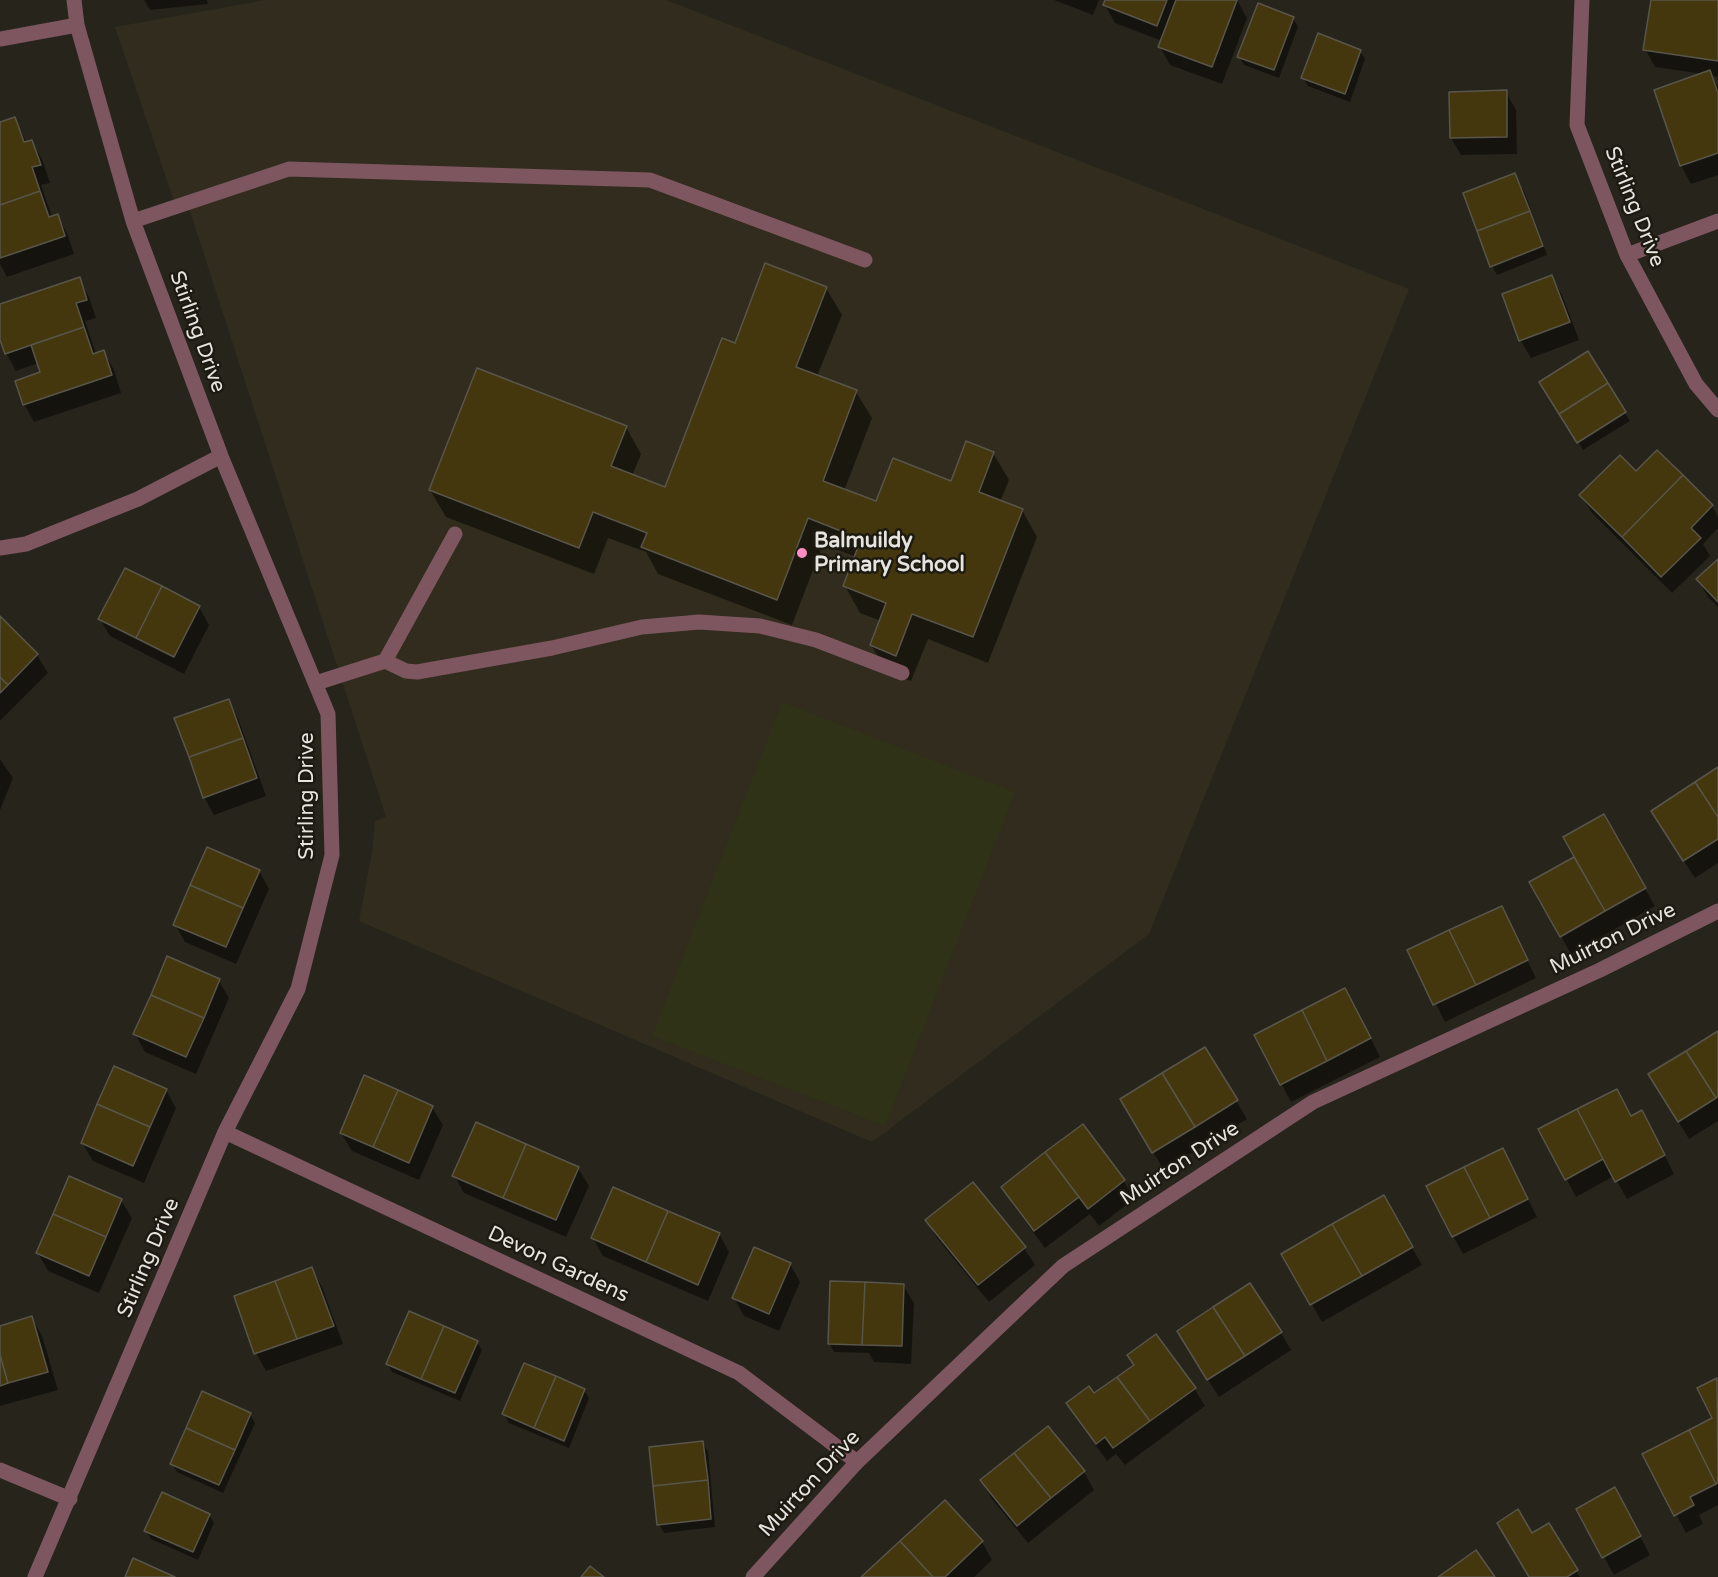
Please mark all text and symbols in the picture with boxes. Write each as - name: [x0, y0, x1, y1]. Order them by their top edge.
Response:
- street label: Stirling Drive: [1598, 143, 1670, 271]
- street label: Stirling Drive: [163, 268, 231, 396]
- place label: Balmuildy Primary School: [814, 528, 965, 578]
- marker: Balmuildy Primary School: [795, 546, 809, 560]
- street label: Stirling Drive: [294, 732, 320, 860]
- street label: Muirton Drive: [1546, 898, 1680, 980]
- street label: Muirton Drive: [1116, 1116, 1244, 1212]
- street label: Stirling Drive: [113, 1194, 185, 1322]
- street label: Devon Gardens: [484, 1221, 632, 1309]
- street label: Muirton Drive: [754, 1425, 866, 1543]

